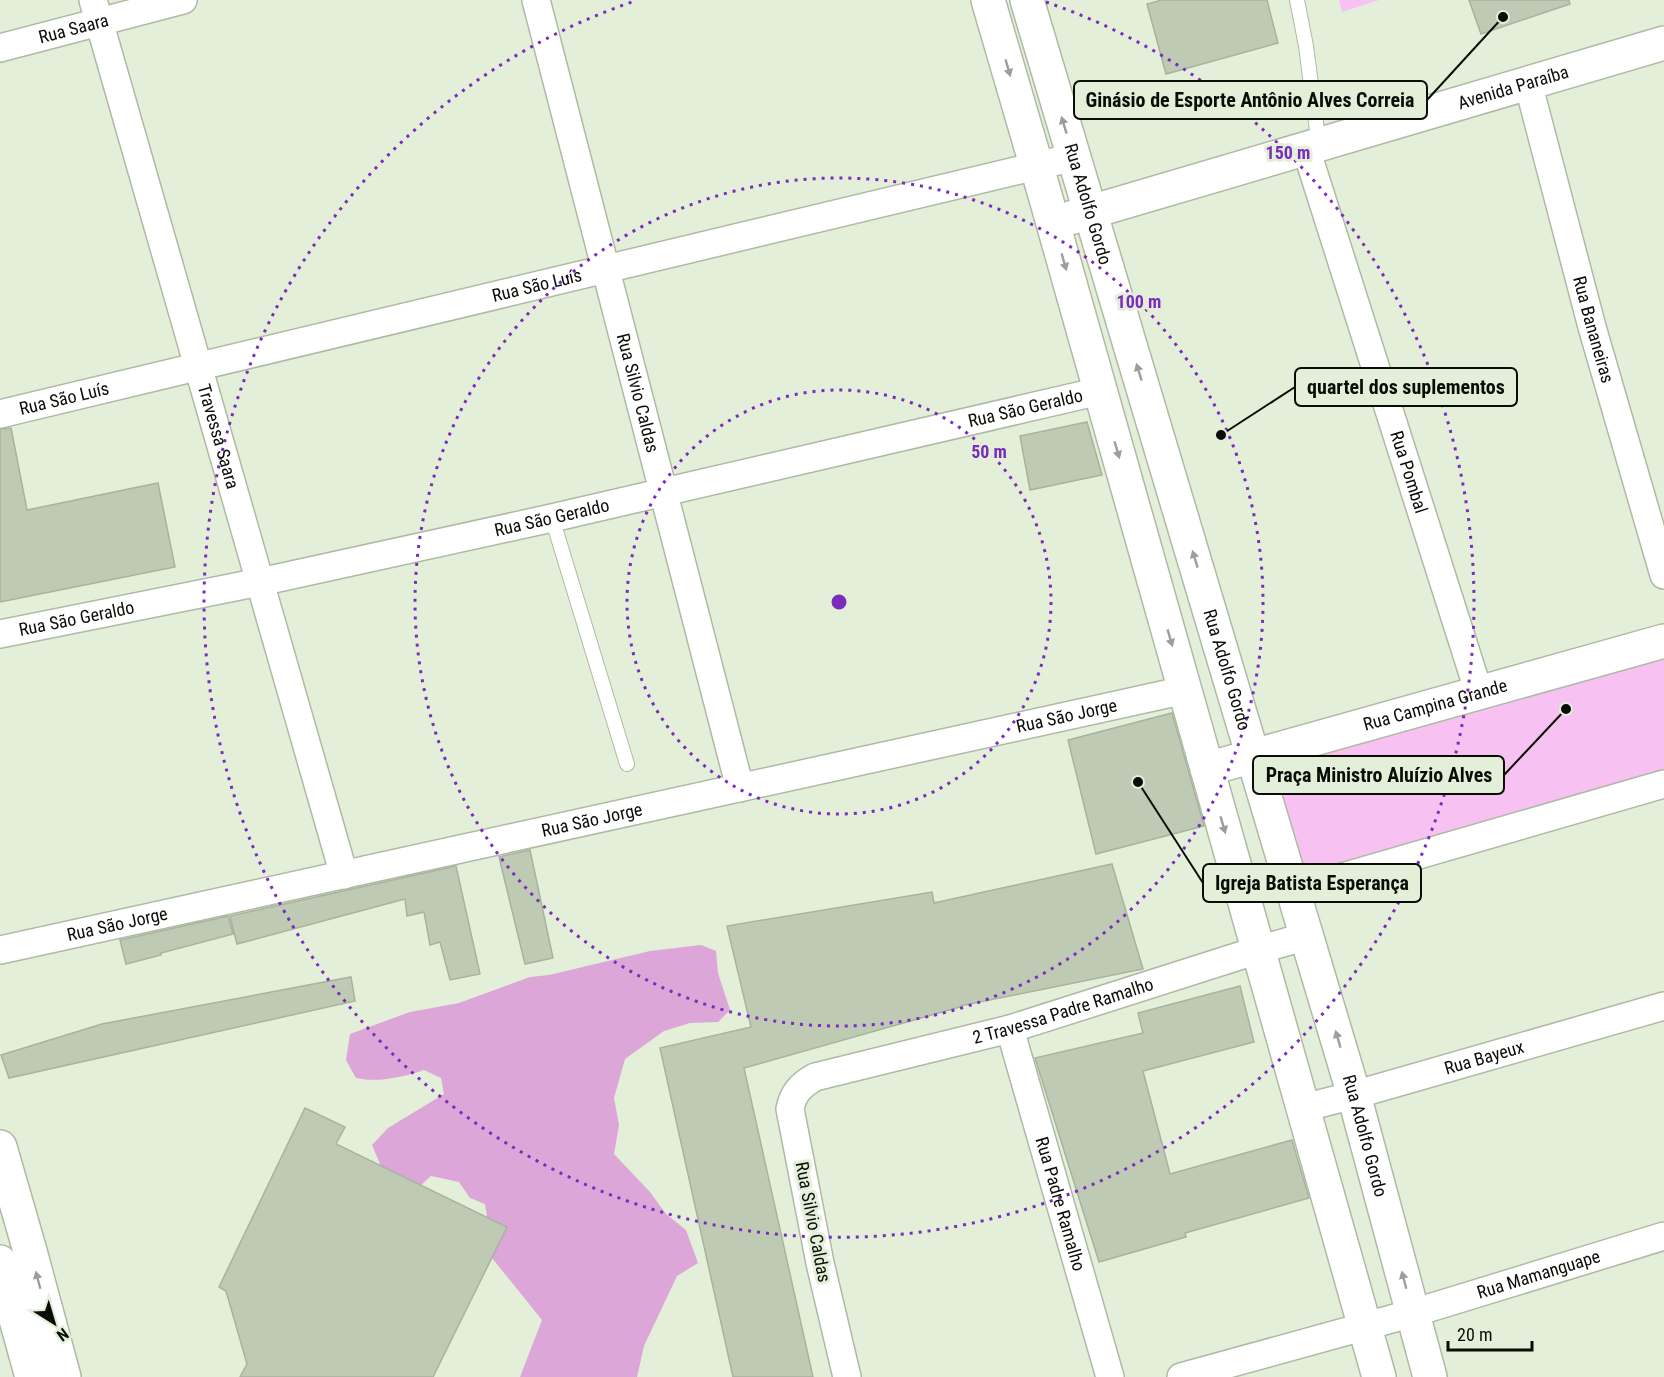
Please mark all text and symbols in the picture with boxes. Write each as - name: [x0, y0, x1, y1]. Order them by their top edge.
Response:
- street label: Rua Saara: [36, 9, 111, 47]
- one-way arrow: [1004, 59, 1013, 77]
- street label: Avenida Paraíba: [1455, 61, 1571, 113]
- callout: Ginásio de Esporte Antônio Alves Correia: [1074, 81, 1427, 119]
- text: Ginásio de Esporte Antônio Alves Correia: [1085, 88, 1415, 112]
- one-way arrow: [1059, 116, 1068, 134]
- street label: Rua Adolfo Gordo: [1060, 141, 1116, 267]
- text: 150 m: [1266, 142, 1310, 163]
- one-way arrow: [1060, 254, 1069, 272]
- street label: Rua São Luís: [490, 264, 584, 306]
- street label: Rua Bananeiras: [1569, 274, 1619, 385]
- text: 100 m: [1117, 291, 1161, 312]
- street label: Rua Silvio Caldas: [613, 331, 664, 455]
- one-way arrow: [1134, 363, 1143, 381]
- callout: quartel dos suplementos: [1295, 368, 1517, 406]
- text: quartel dos suplementos: [1307, 375, 1505, 399]
- street label: Rua São Luís: [17, 377, 111, 419]
- street label: Travessa Saara: [194, 381, 244, 491]
- street label: Rua São Geraldo: [966, 384, 1085, 431]
- street label: Rua Pombal: [1386, 428, 1432, 516]
- text: 50 m: [971, 441, 1007, 462]
- one-way arrow: [1113, 441, 1122, 459]
- street label: Rua São Geraldo: [492, 494, 611, 540]
- one-way arrow: [1190, 550, 1199, 568]
- centre of rings: [829, 592, 849, 612]
- street label: Rua São Geraldo: [17, 596, 136, 640]
- street label: Rua Adolfo Gordo: [1199, 607, 1256, 733]
- one-way arrow: [1166, 629, 1175, 647]
- street label: Rua Campina Grande: [1361, 674, 1509, 735]
- street label: Rua São Jorge: [1014, 694, 1119, 737]
- callout: Praça Ministro Aluízio Alves: [1253, 756, 1504, 794]
- text: Praça Ministro Aluízio Alves: [1266, 763, 1492, 787]
- street label: Rua São Jorge: [539, 798, 644, 841]
- one-way arrow: [1219, 817, 1228, 835]
- callout: Igreja Batista Esperança: [1203, 864, 1421, 902]
- text: Igreja Batista Esperança: [1215, 871, 1409, 895]
- street label: Rua São Jorge: [65, 903, 169, 945]
- street label: 2 Travessa Padre Ramalho: [971, 973, 1156, 1048]
- one-way arrow: [1332, 1030, 1342, 1048]
- street label: Rua Bayeux: [1442, 1036, 1526, 1079]
- street label: Rua Adolfo Gordo: [1339, 1072, 1392, 1199]
- street label: Rua Padre Ramalho: [1032, 1134, 1090, 1273]
- street label: Rua Silvio Caldas: [792, 1160, 835, 1284]
- street label: Rua Mamanguape: [1474, 1245, 1603, 1303]
- one-way arrow: [33, 1271, 42, 1289]
- one-way arrow: [1399, 1271, 1408, 1289]
- north arrow: [24, 1293, 84, 1353]
- scale bar: [1448, 1314, 1532, 1352]
- text: N: [53, 1324, 72, 1345]
- text: 20 m: [1457, 1324, 1492, 1345]

